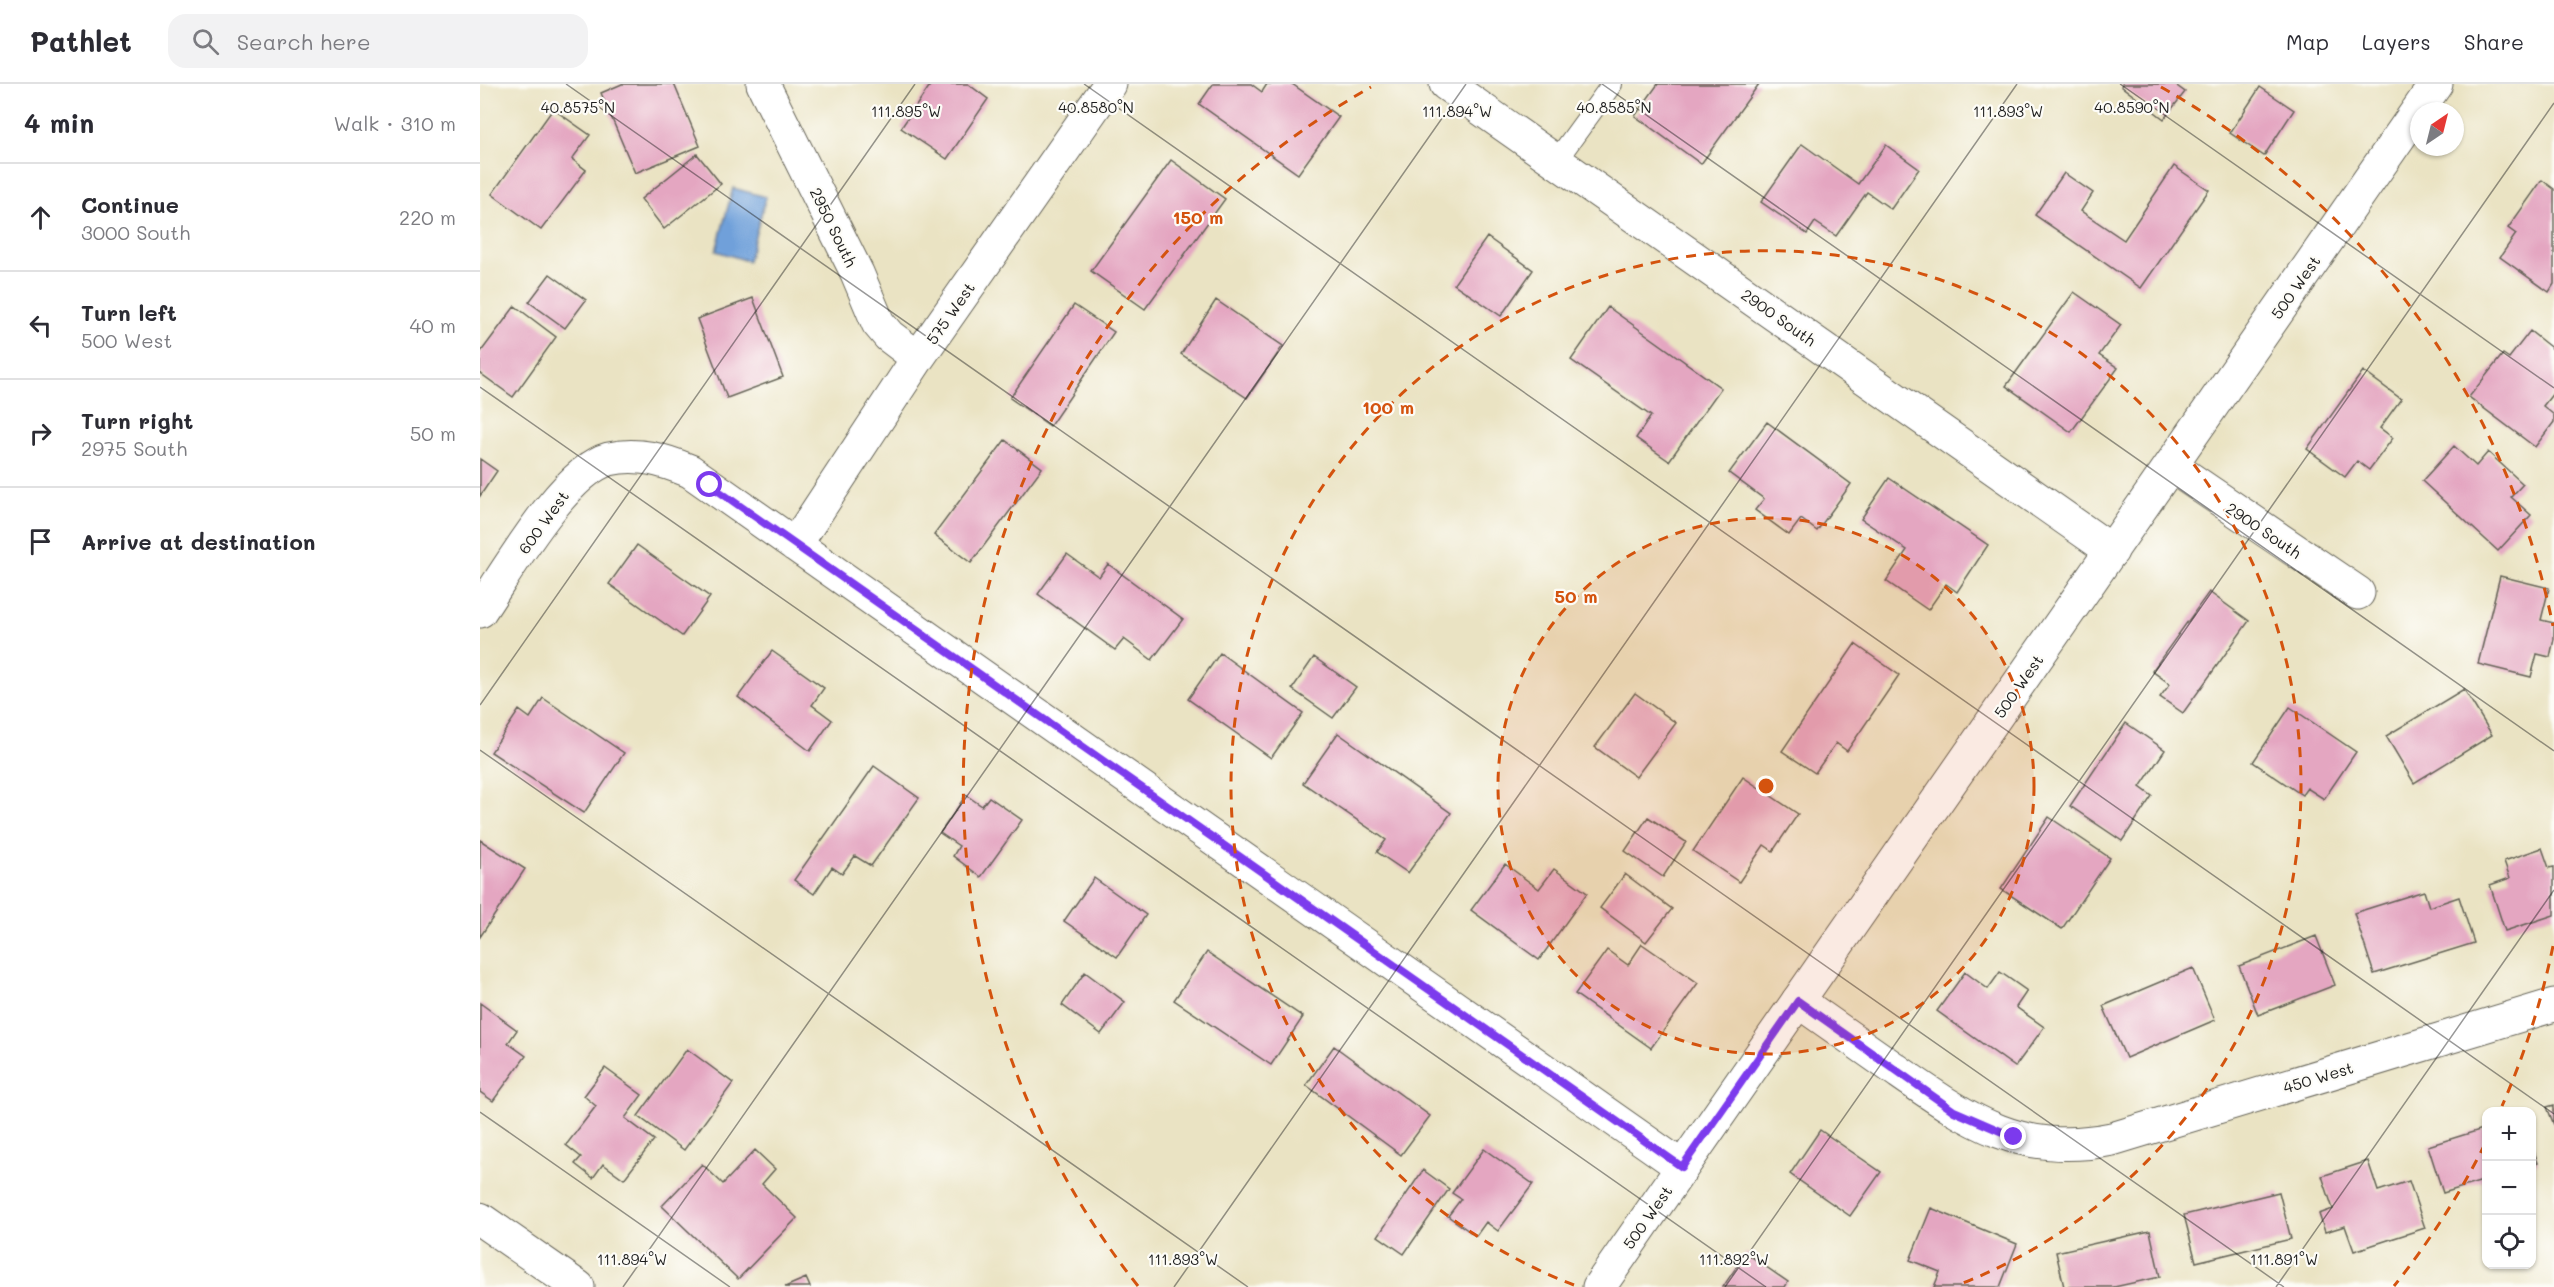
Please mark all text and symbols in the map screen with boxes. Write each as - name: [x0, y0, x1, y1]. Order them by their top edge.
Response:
- search box: [168, 14, 588, 68]
- text: Pathlet: [30, 23, 132, 59]
- icon: search: [189, 25, 222, 58]
- text: Search here: [237, 27, 371, 56]
- text: Map: [2286, 28, 2329, 55]
- text: Layers: [2362, 28, 2431, 55]
- text: Share: [2464, 28, 2524, 55]
- text: 40.8575°N: [541, 97, 615, 117]
- text: 40.8580°N: [1058, 97, 1134, 117]
- text: 40.8585°N: [1577, 97, 1652, 117]
- text: 40.8590°N: [2094, 97, 2170, 117]
- text: 111.895°W: [871, 101, 941, 121]
- text: 111.894°W: [1422, 101, 1492, 121]
- text: 111.893°W: [1973, 101, 2043, 121]
- north arrow: [2410, 102, 2464, 156]
- text: 4 min: [24, 106, 94, 140]
- text: Walk · 310 m: [333, 110, 456, 136]
- street label: 2950 South: [806, 184, 862, 270]
- text: Continue: [81, 190, 179, 219]
- icon: ahead: [24, 201, 57, 234]
- text: 220 m: [399, 204, 456, 230]
- text: 150 m: [1173, 205, 1223, 229]
- text: 3000 South: [81, 219, 190, 245]
- street label: 500 West: [2265, 251, 2325, 323]
- street label: 575 West: [921, 278, 979, 348]
- street label: 2900 South: [1738, 284, 1820, 350]
- text: Turn left: [81, 298, 177, 327]
- icon: left: [24, 309, 57, 342]
- text: 40 m: [410, 312, 456, 338]
- text: 500 West: [81, 327, 172, 353]
- text: 100 m: [1362, 395, 1414, 419]
- text: Turn right: [81, 406, 193, 435]
- icon: right: [24, 417, 57, 450]
- text: 50 m: [410, 420, 456, 446]
- text: 2975 South: [81, 435, 187, 461]
- route start: [696, 471, 722, 497]
- street label: 600 West: [513, 486, 573, 558]
- street label: 2900 South: [2222, 497, 2306, 563]
- icon: arrive: [24, 525, 57, 558]
- text: Arrive at destination: [81, 527, 316, 556]
- text: 50 m: [1555, 584, 1597, 608]
- street label: 500 West: [1988, 650, 2048, 722]
- centre of rings: [1756, 776, 1776, 796]
- street label: 450 West: [2280, 1056, 2356, 1098]
- map controls: [2482, 1107, 2536, 1269]
- button: +: [2482, 1107, 2536, 1161]
- route end: [2000, 1123, 2026, 1149]
- button: −: [2482, 1161, 2536, 1215]
- street label: 500 West: [1617, 1181, 1677, 1253]
- button: locate: [2482, 1215, 2536, 1269]
- text: 111.894°W: [597, 1249, 667, 1269]
- text: 111.893°W: [1148, 1249, 1218, 1269]
- text: 111.892°W: [1699, 1249, 1769, 1269]
- text: 111.891°W: [2250, 1249, 2318, 1269]

